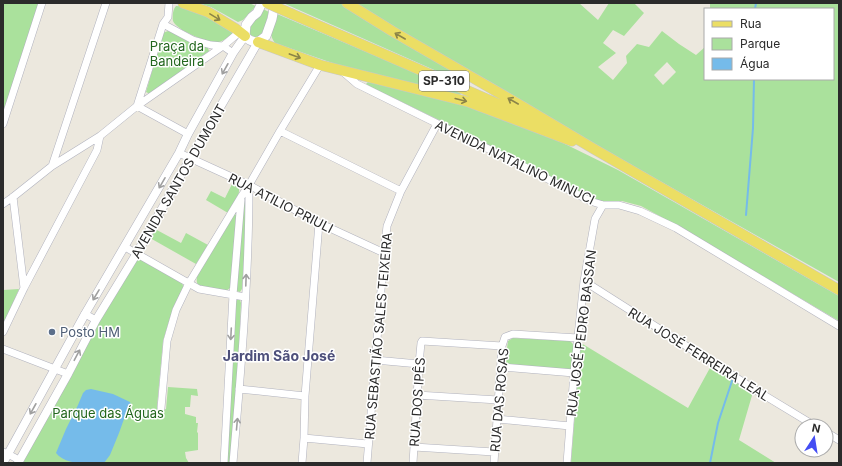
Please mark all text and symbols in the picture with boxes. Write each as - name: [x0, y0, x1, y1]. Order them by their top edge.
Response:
- legend: [704, 8, 834, 80]
- one-way arrow: [209, 13, 221, 21]
- text: Rua: [740, 16, 762, 31]
- one-way arrow: [394, 32, 406, 40]
- text: Parque: [740, 36, 780, 51]
- park label: Praça da Bandeira: [150, 38, 204, 69]
- one-way arrow: [288, 52, 300, 60]
- text: Água: [740, 56, 769, 71]
- one-way arrow: [220, 63, 228, 75]
- road number: SP-310: [419, 71, 469, 91]
- one-way arrow: [507, 96, 519, 104]
- one-way arrow: [454, 97, 467, 104]
- street label: AVENIDA SANTOS DUMONT: [127, 101, 229, 261]
- street label: AVENIDA NATALINO MINUCI: [433, 116, 597, 208]
- street label: RUA ATILIO PRIULI: [226, 170, 336, 236]
- one-way arrow: [158, 177, 165, 189]
- street label: RUA SEBASTIÃO SALES TEIXEIRA: [361, 232, 395, 440]
- street label: RUA JOSÉ PEDRO BASSAN: [563, 249, 599, 417]
- one-way arrow: [242, 274, 250, 287]
- one-way arrow: [92, 289, 100, 301]
- street label: RUA JOSÉ FERREIRA LEAL: [625, 304, 773, 404]
- place label: Posto HM: [60, 324, 120, 340]
- marker: Posto HM: [47, 327, 57, 337]
- one-way arrow: [227, 327, 234, 340]
- district label: Jardim São José: [223, 347, 335, 364]
- street label: RUA DAS ROSAS: [486, 347, 512, 453]
- one-way arrow: [74, 350, 82, 362]
- street label: RUA DOS IPÊS: [406, 357, 428, 447]
- one-way arrow: [29, 403, 37, 415]
- park label: Parque das Águas: [52, 405, 164, 421]
- one-way arrow: [233, 418, 240, 431]
- north arrow: [794, 418, 834, 458]
- text: N: [811, 420, 822, 436]

